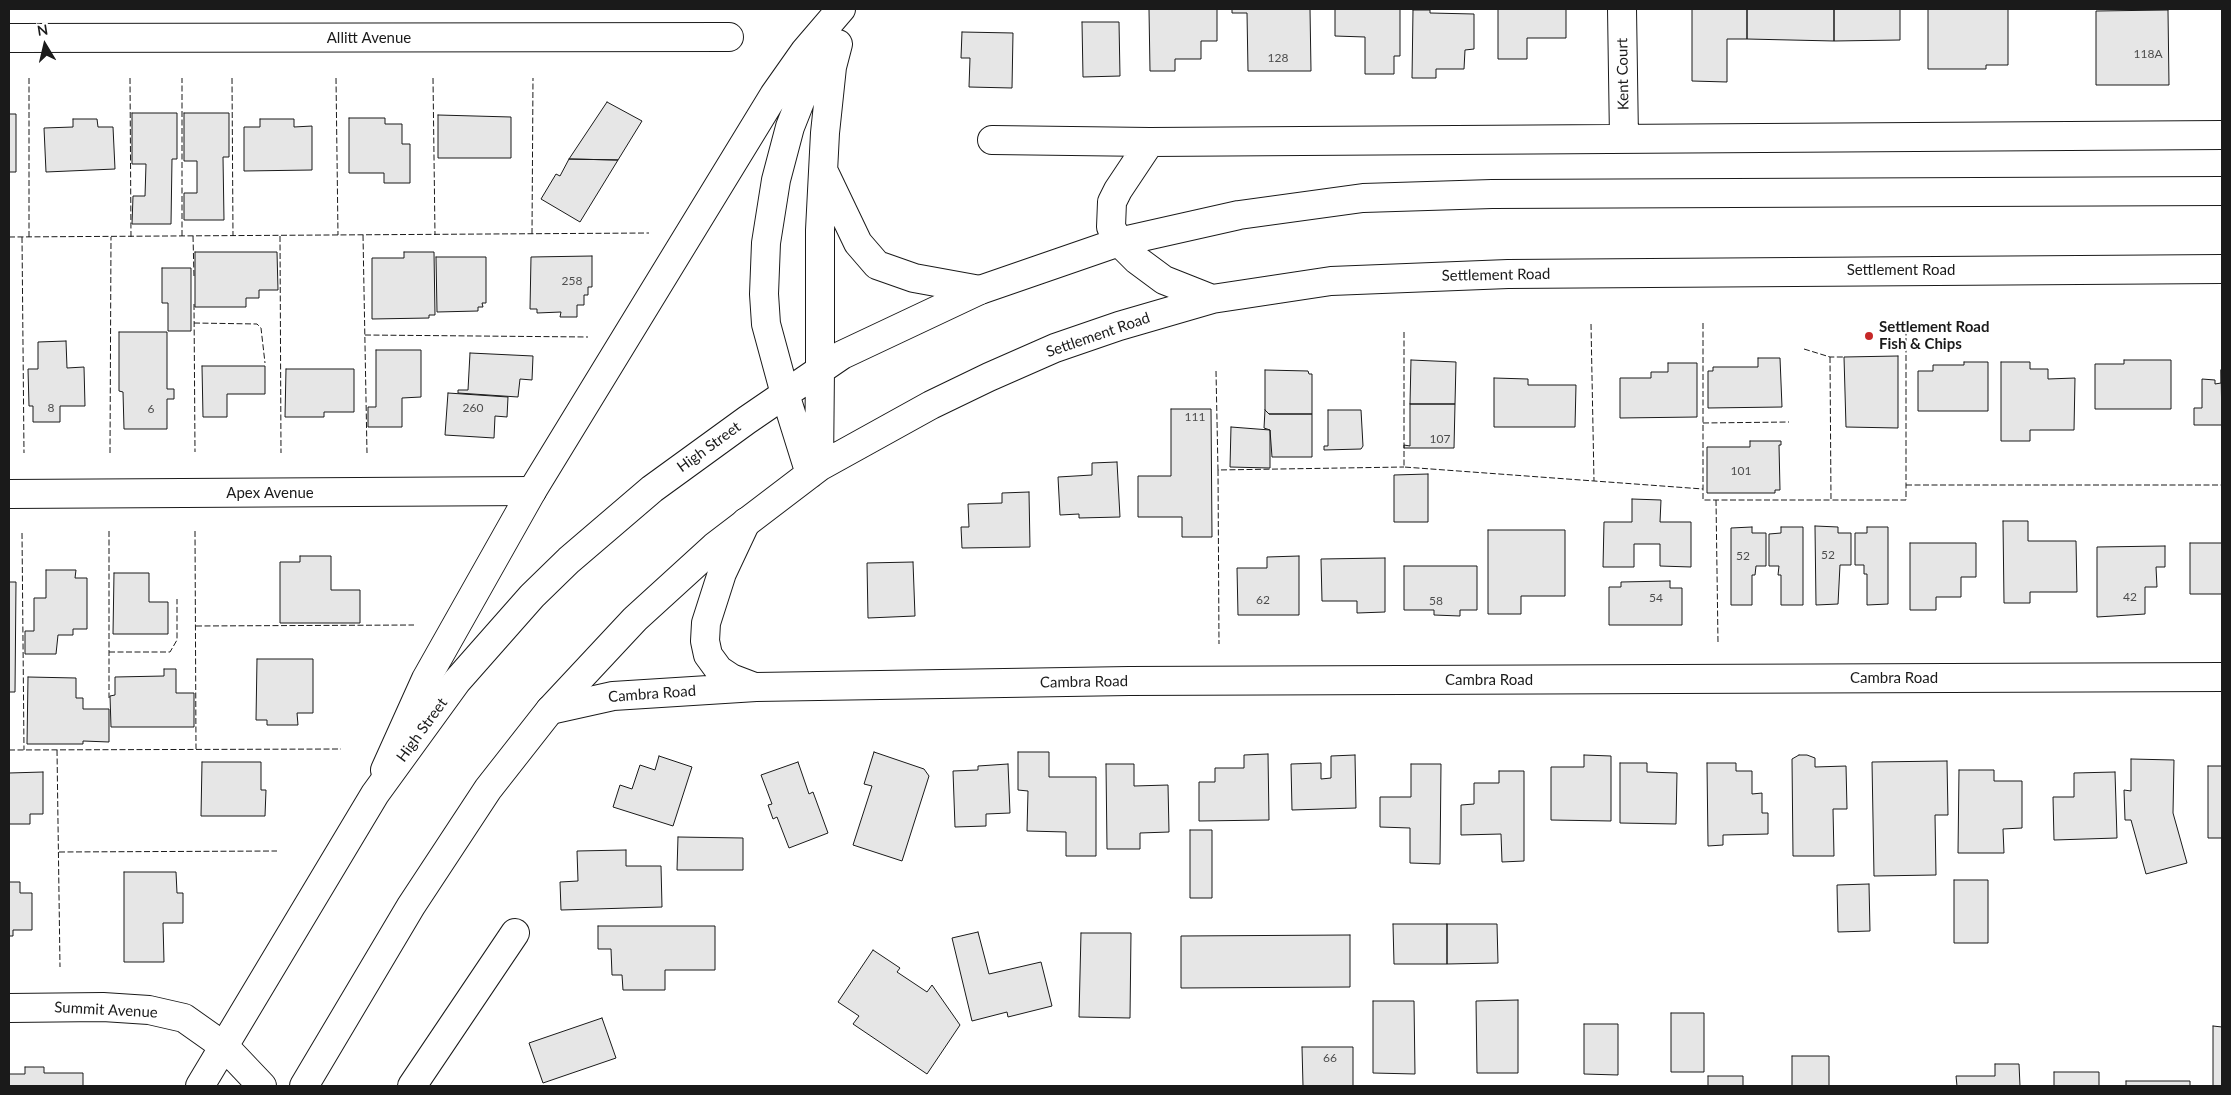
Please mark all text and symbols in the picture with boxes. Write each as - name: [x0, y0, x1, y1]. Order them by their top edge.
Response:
- north arrow: [20, 20, 70, 70]
- text: N: [36, 20, 49, 39]
- street label: Allitt Avenue: [327, 29, 411, 47]
- street label: Kent Court: [1613, 38, 1633, 110]
- house number: 118A: [2133, 47, 2163, 61]
- house number: 128: [1268, 51, 1288, 65]
- street label: Settlement Road: [1847, 261, 1955, 279]
- street label: Settlement Road: [1442, 265, 1550, 285]
- house number: 258: [562, 274, 582, 288]
- street label: Settlement Road: [1044, 309, 1152, 361]
- place label: Settlement Road Fish & Chips: [1879, 318, 1989, 353]
- marker: Settlement Road Fish & Chips: [1863, 330, 1875, 342]
- house number: 8: [48, 401, 54, 415]
- house number: 260: [463, 401, 483, 415]
- house number: 6: [148, 402, 154, 416]
- house number: 111: [1185, 410, 1205, 424]
- street label: High Street: [674, 418, 744, 476]
- house number: 107: [1430, 432, 1450, 446]
- house number: 101: [1731, 464, 1751, 478]
- street label: Apex Avenue: [226, 484, 314, 502]
- house number: 52: [1821, 548, 1835, 562]
- house number: 52: [1736, 549, 1750, 563]
- house number: 42: [2123, 590, 2137, 604]
- house number: 54: [1649, 591, 1663, 605]
- house number: 62: [1256, 593, 1270, 607]
- house number: 58: [1429, 594, 1443, 608]
- street label: Cambra Road: [1850, 669, 1938, 687]
- street label: Cambra Road: [1445, 671, 1533, 689]
- street label: Cambra Road: [1040, 672, 1128, 692]
- street label: Cambra Road: [607, 682, 697, 706]
- street label: High Street: [393, 695, 451, 765]
- street label: Summit Avenue: [54, 998, 158, 1022]
- house number: 66: [1323, 1051, 1337, 1065]

